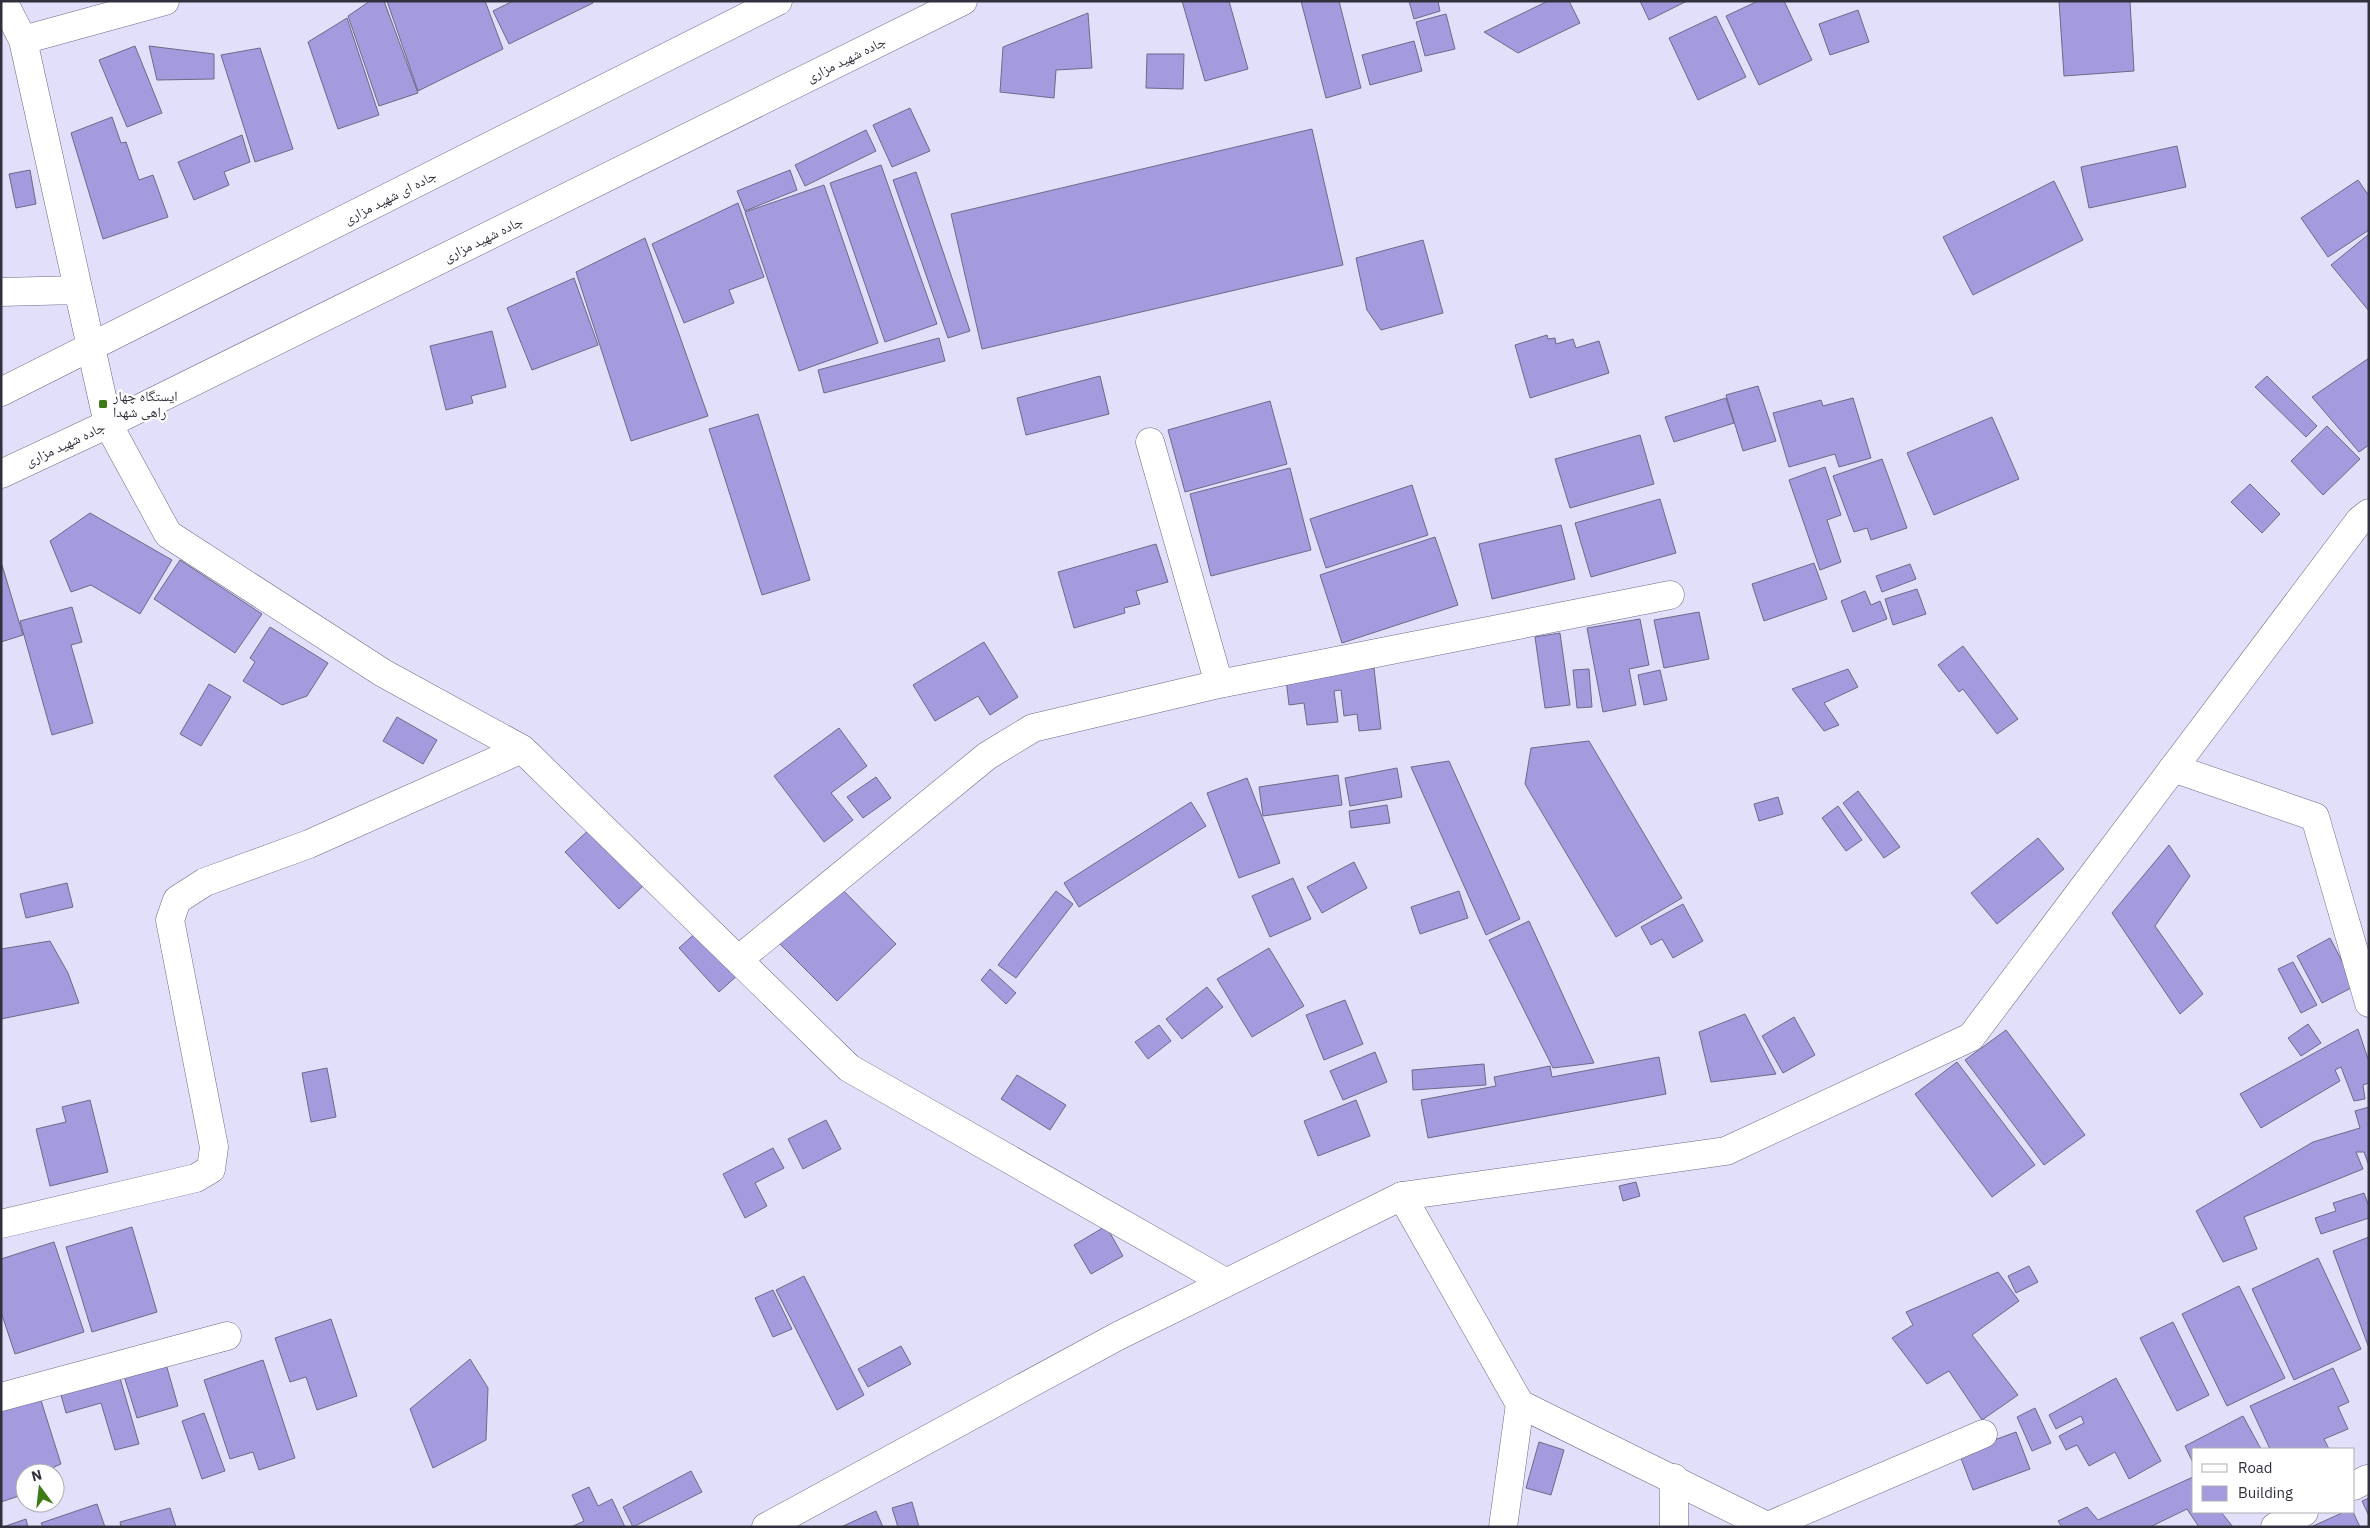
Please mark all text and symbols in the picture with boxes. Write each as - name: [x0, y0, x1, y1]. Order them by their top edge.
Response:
- street label: جاده شهید مزاری: [803, 32, 889, 86]
- street label: جاده ای شهید مزاری: [341, 166, 439, 228]
- street label: جاده شهید مزاری: [440, 212, 526, 266]
- place label: ایستگاه چهار راهی شهدا: [112, 387, 178, 421]
- marker: ایستگاه چهار راهی شهدا: [97, 398, 109, 410]
- street label: جاده شهید مزاری: [22, 418, 108, 470]
- legend: [2192, 1448, 2355, 1513]
- text: Road: [2238, 1458, 2273, 1477]
- north arrow: [15, 1463, 65, 1513]
- text: N: [29, 1465, 44, 1485]
- text: Building: [2238, 1483, 2293, 1502]

